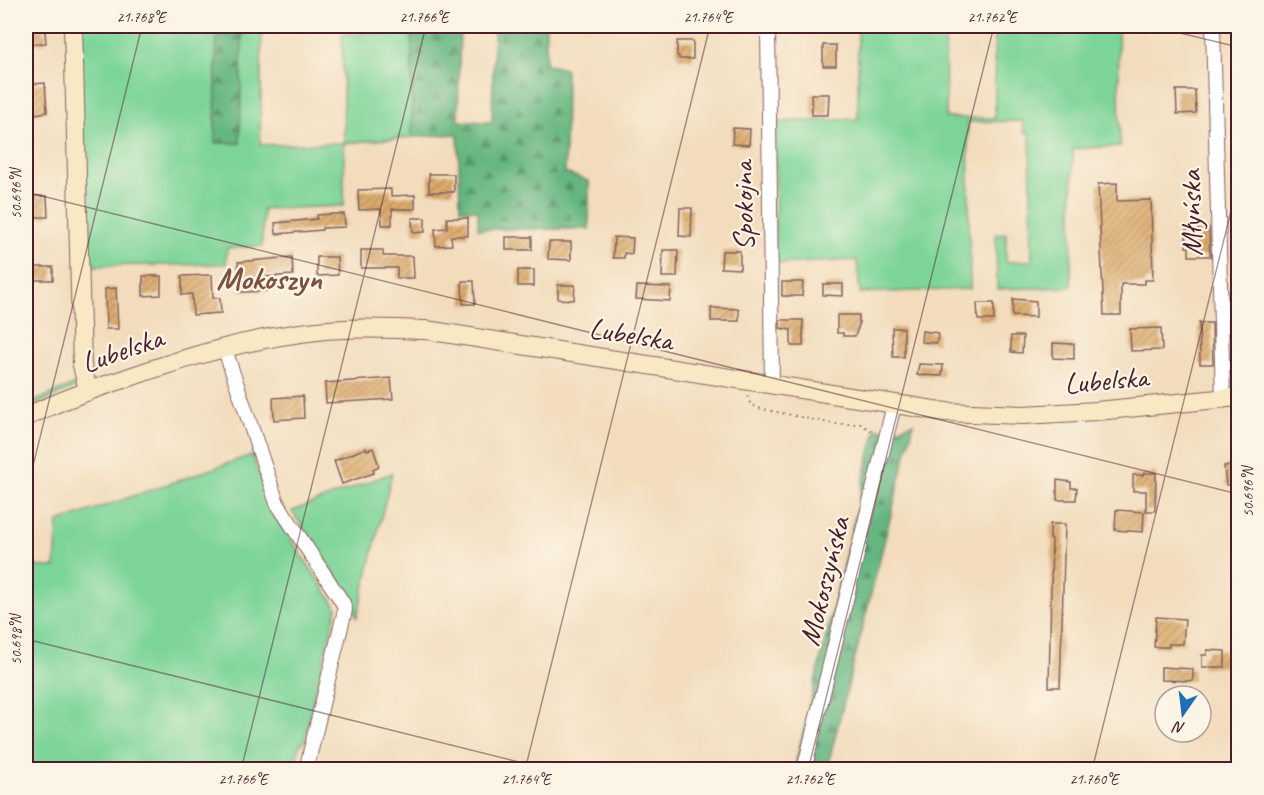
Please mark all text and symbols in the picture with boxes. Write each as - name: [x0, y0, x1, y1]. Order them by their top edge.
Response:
- text: 21.768°E: [117, 8, 168, 27]
- text: 21.766°E: [400, 8, 451, 27]
- text: 21.764°E: [684, 8, 735, 27]
- text: 21.762°E: [968, 8, 1019, 27]
- street label: Spokojna: [723, 158, 763, 251]
- text: 50.696°N: [7, 166, 26, 219]
- street label: Młyńska: [1171, 168, 1211, 257]
- district label: Mokoszyn: [216, 258, 323, 299]
- street label: Lubelska: [587, 309, 678, 360]
- street label: Lubelska: [76, 318, 170, 382]
- street label: Lubelska: [1063, 357, 1152, 403]
- text: 50.696°N: [1239, 464, 1258, 517]
- street label: Mokoszyńska: [790, 511, 859, 649]
- text: 50.698°N: [7, 612, 26, 665]
- north arrow: [1153, 684, 1213, 744]
- text: N: [1169, 716, 1187, 738]
- text: 21.766°E: [219, 770, 270, 789]
- text: 21.764°E: [502, 770, 553, 789]
- text: 21.762°E: [786, 770, 837, 789]
- text: 21.760°E: [1070, 770, 1121, 789]

